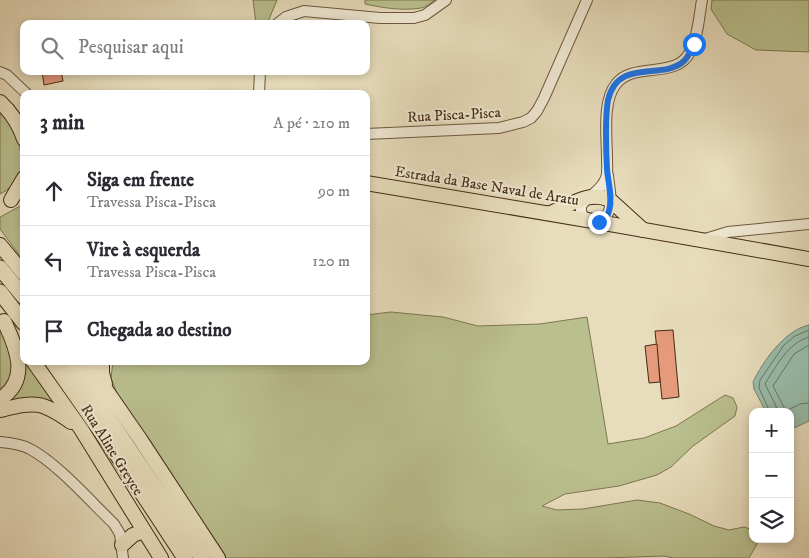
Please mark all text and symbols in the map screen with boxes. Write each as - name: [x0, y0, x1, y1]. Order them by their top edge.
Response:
- search box: [20, 20, 370, 75]
- route start: [683, 33, 706, 56]
- icon: search: [38, 34, 66, 62]
- text: Pesquisar aqui: [78, 36, 184, 59]
- street label: Rua Pisca-Pisca: [407, 103, 502, 127]
- text: 3 min: [40, 110, 85, 136]
- text: A pé · 210 m: [273, 113, 350, 133]
- street label: Estrada da Base Naval de Aratu: [394, 162, 580, 210]
- text: Siga em frente: [87, 169, 194, 192]
- icon: ahead: [40, 177, 68, 205]
- text: 90 m: [318, 181, 350, 201]
- text: Travessa Pisca-Pisca: [87, 192, 216, 212]
- route end: [588, 211, 611, 234]
- text: Vire à esquerda: [87, 239, 200, 262]
- icon: left: [40, 247, 68, 275]
- text: 120 m: [312, 251, 350, 271]
- text: Travessa Pisca-Pisca: [87, 262, 216, 282]
- icon: arrive: [40, 317, 68, 345]
- text: Chegada ao destino: [87, 319, 232, 342]
- street label: Rua Aline Greyce: [76, 401, 148, 499]
- map controls: [749, 408, 794, 543]
- button: +: [749, 408, 794, 453]
- button: −: [749, 453, 794, 498]
- button: layers: [749, 498, 794, 543]

